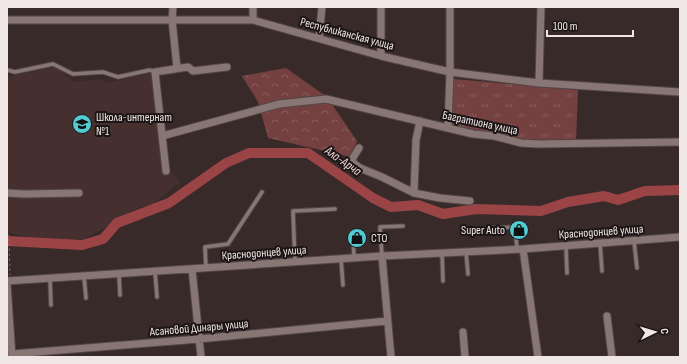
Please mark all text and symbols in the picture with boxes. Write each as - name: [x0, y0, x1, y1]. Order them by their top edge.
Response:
- scale bar: [547, 12, 633, 38]
- street label: Республиканская улица: [298, 14, 396, 54]
- text: 100 m: [553, 19, 578, 34]
- street label: Багратиона улица: [441, 108, 519, 138]
- place label: Школа-интернат №1: [96, 110, 172, 139]
- school or university icon: Школа-интернат №1: [71, 113, 93, 135]
- water label: Ала-Арча: [321, 142, 365, 180]
- shop icon: Super Auto: [508, 219, 530, 241]
- street label: Краснодонцев улица: [558, 222, 644, 242]
- place label: Super Auto: [461, 223, 505, 238]
- shop icon: СТО: [346, 227, 368, 249]
- place label: СТО: [371, 231, 387, 246]
- street label: Краснодонцев улица: [221, 243, 307, 263]
- north arrow: [635, 312, 675, 352]
- street label: Асановой Динары улица: [148, 316, 249, 340]
- text: С: [658, 328, 671, 335]

